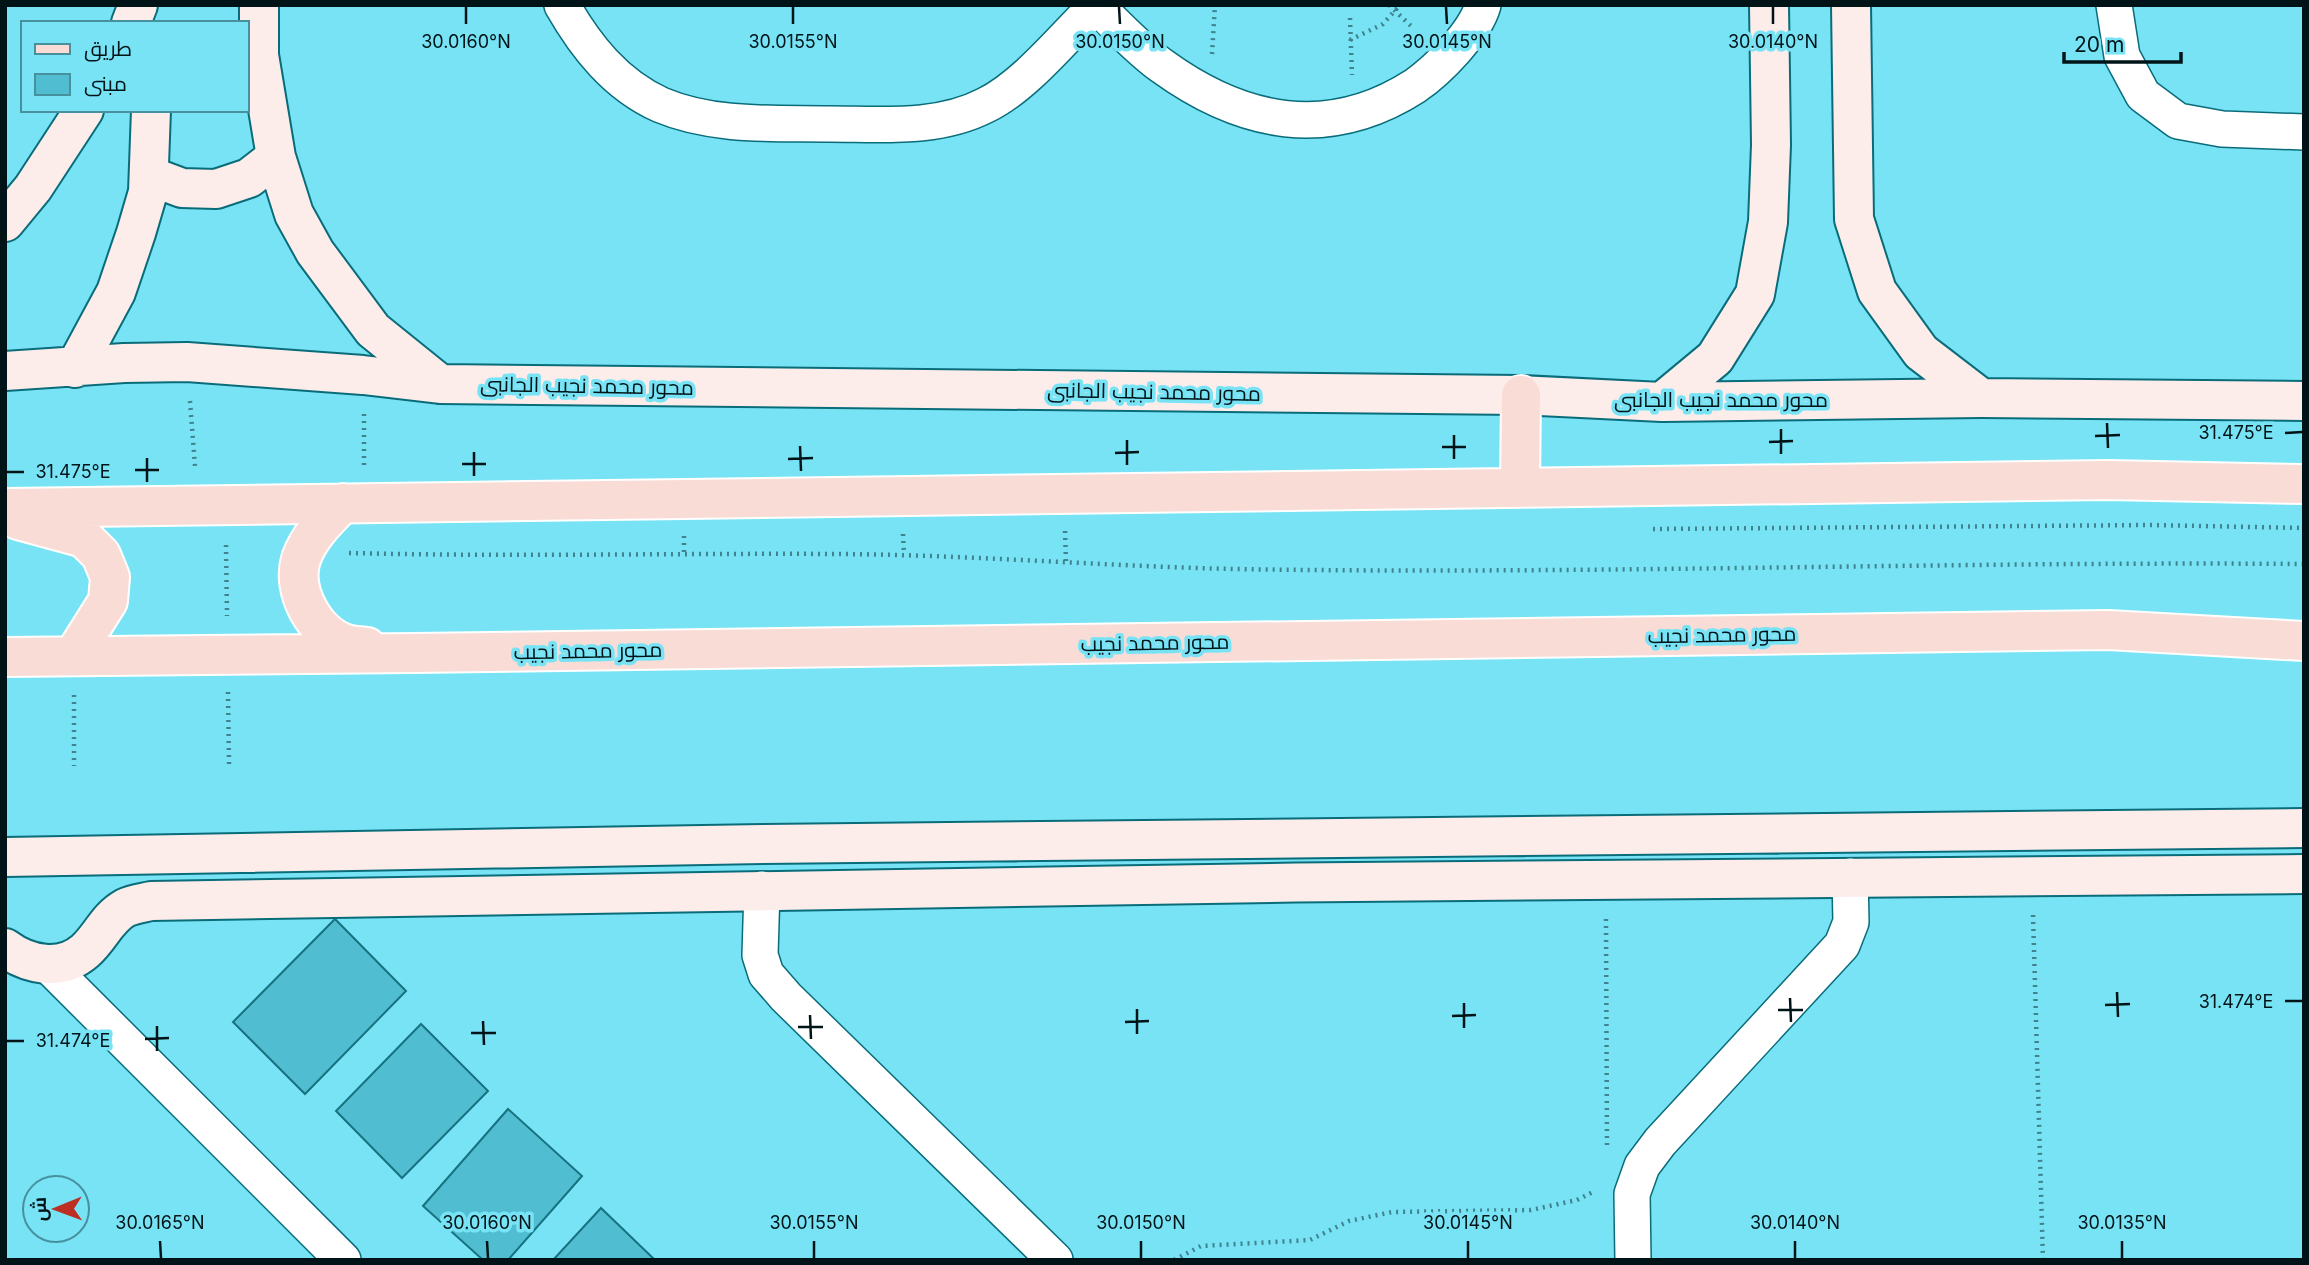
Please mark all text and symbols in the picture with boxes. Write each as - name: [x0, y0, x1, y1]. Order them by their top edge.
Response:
- legend: [21, 21, 248, 112]
- scale bar: [2064, 21, 2181, 65]
- text: 30.0160°N: [421, 31, 511, 52]
- text: 30.0155°N: [748, 31, 838, 52]
- text: 30.0150°N: [1075, 31, 1165, 52]
- text: 30.0145°N: [1402, 31, 1492, 52]
- text: 30.0140°N: [1728, 31, 1818, 52]
- text: 20 m: [2074, 32, 2124, 57]
- text: طريق: [84, 36, 132, 62]
- text: مبنى: [84, 71, 127, 97]
- street label: محور محمد نجيب الجانبى: [480, 371, 694, 401]
- street label: محور محمد نجيب الجانبى: [1047, 377, 1261, 407]
- street label: محور محمد نجيب الجانبى: [1614, 387, 1828, 413]
- text: 31.475°E: [2198, 422, 2274, 443]
- text: 31.475°E: [35, 461, 111, 482]
- street label: محور محمد نجيب: [1647, 621, 1797, 648]
- street label: محور محمد نجيب: [1080, 629, 1230, 656]
- street label: محور محمد نجيب: [513, 637, 663, 664]
- text: 31.474°E: [2199, 991, 2273, 1012]
- text: 31.474°E: [36, 1030, 110, 1051]
- north arrow: [21, 1174, 91, 1244]
- text: ش: [28, 1197, 51, 1222]
- text: 30.0165°N: [115, 1212, 205, 1233]
- text: 30.0160°N: [442, 1212, 532, 1233]
- text: 30.0155°N: [769, 1212, 859, 1233]
- text: 30.0150°N: [1096, 1212, 1186, 1233]
- text: 30.0145°N: [1423, 1212, 1513, 1233]
- text: 30.0140°N: [1750, 1212, 1840, 1233]
- text: 30.0135°N: [2077, 1212, 2167, 1233]

